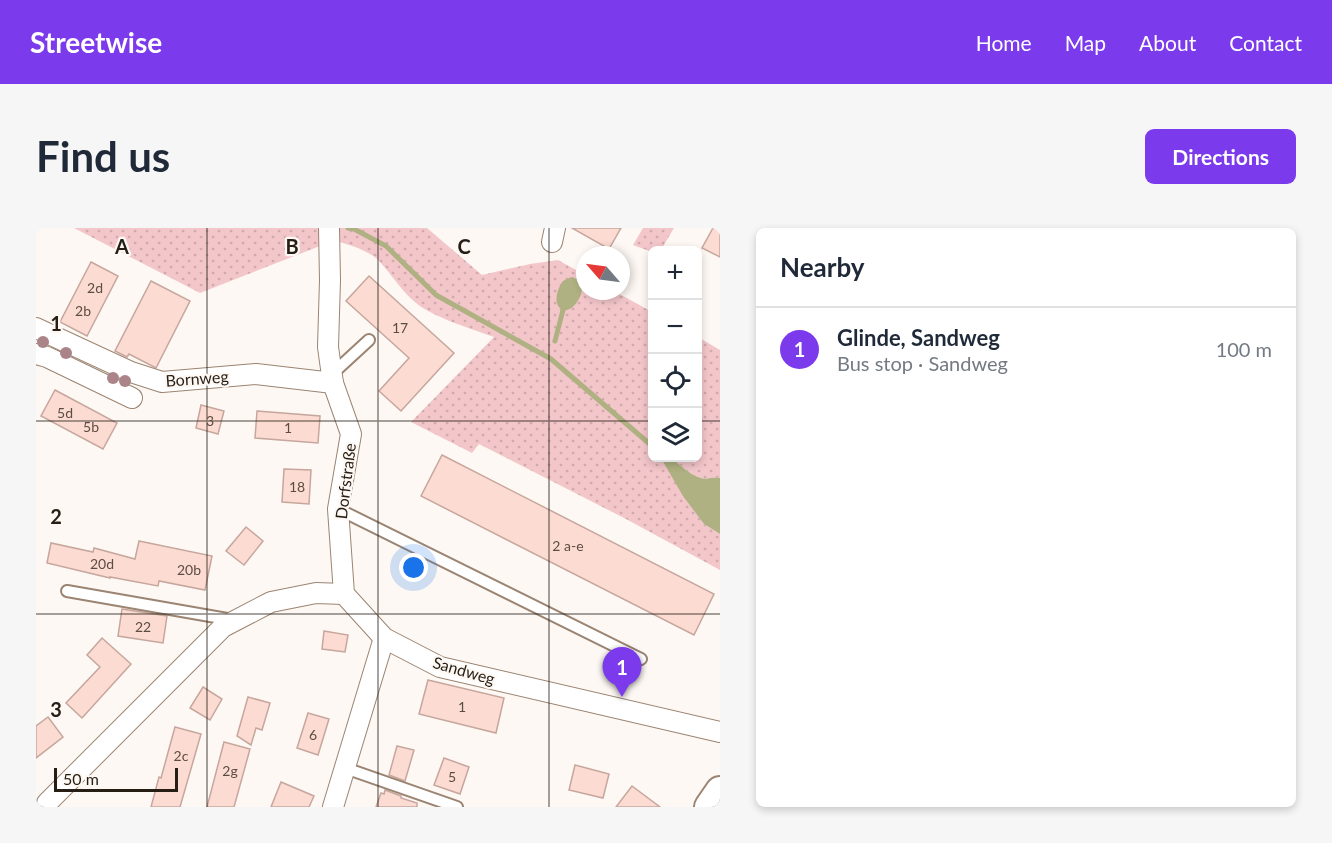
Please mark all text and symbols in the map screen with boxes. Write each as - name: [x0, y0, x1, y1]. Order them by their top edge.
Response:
- text: Streetwise: [30, 25, 162, 59]
- text: Home: [976, 30, 1032, 55]
- text: Map: [1065, 30, 1106, 55]
- text: About: [1139, 30, 1196, 55]
- text: Contact: [1229, 30, 1302, 55]
- button: Directions: [1145, 129, 1296, 184]
- text: Find us: [36, 131, 170, 181]
- text: A: [114, 234, 129, 258]
- text: B: [285, 234, 299, 258]
- text: C: [457, 234, 471, 258]
- north arrow: [576, 246, 630, 300]
- map controls: [648, 246, 702, 462]
- button: +: [648, 246, 702, 300]
- text: Nearby: [780, 251, 865, 283]
- house number: 2d: [87, 279, 103, 296]
- button: −: [648, 300, 702, 354]
- house number: 2b: [75, 302, 91, 319]
- text: 1: [50, 311, 62, 335]
- house number: 17: [392, 319, 408, 336]
- text: Glinde, Sandweg: [837, 324, 1000, 351]
- text: 1: [794, 337, 805, 361]
- text: 100 m: [1216, 337, 1272, 361]
- text: Bus stop · Sandweg: [837, 351, 1008, 375]
- button: locate: [648, 354, 702, 408]
- street label: Bornweg: [165, 366, 229, 390]
- house number: 5d: [57, 404, 73, 421]
- button: layers: [648, 408, 702, 462]
- house number: 3: [206, 412, 214, 429]
- house number: 5b: [83, 418, 99, 435]
- house number: 1: [284, 419, 292, 436]
- street label: Dorfstraße: [331, 442, 359, 520]
- house number: 18: [289, 478, 305, 495]
- text: 2: [50, 504, 62, 528]
- house number: 2 a-e: [552, 537, 584, 554]
- your location: [399, 553, 428, 582]
- house number: 20d: [90, 555, 114, 572]
- house number: 20b: [177, 561, 201, 578]
- house number: 22: [135, 618, 151, 635]
- pin: 1: [602, 648, 642, 697]
- street label: Sandweg: [431, 652, 497, 688]
- text: 3: [50, 697, 62, 721]
- house number: 1: [458, 698, 466, 715]
- house number: 6: [309, 726, 317, 743]
- house number: 2c: [174, 747, 189, 764]
- house number: 2g: [222, 762, 238, 779]
- scale bar: [54, 765, 178, 792]
- house number: 5: [448, 768, 456, 785]
- text: 50 m: [63, 769, 99, 788]

